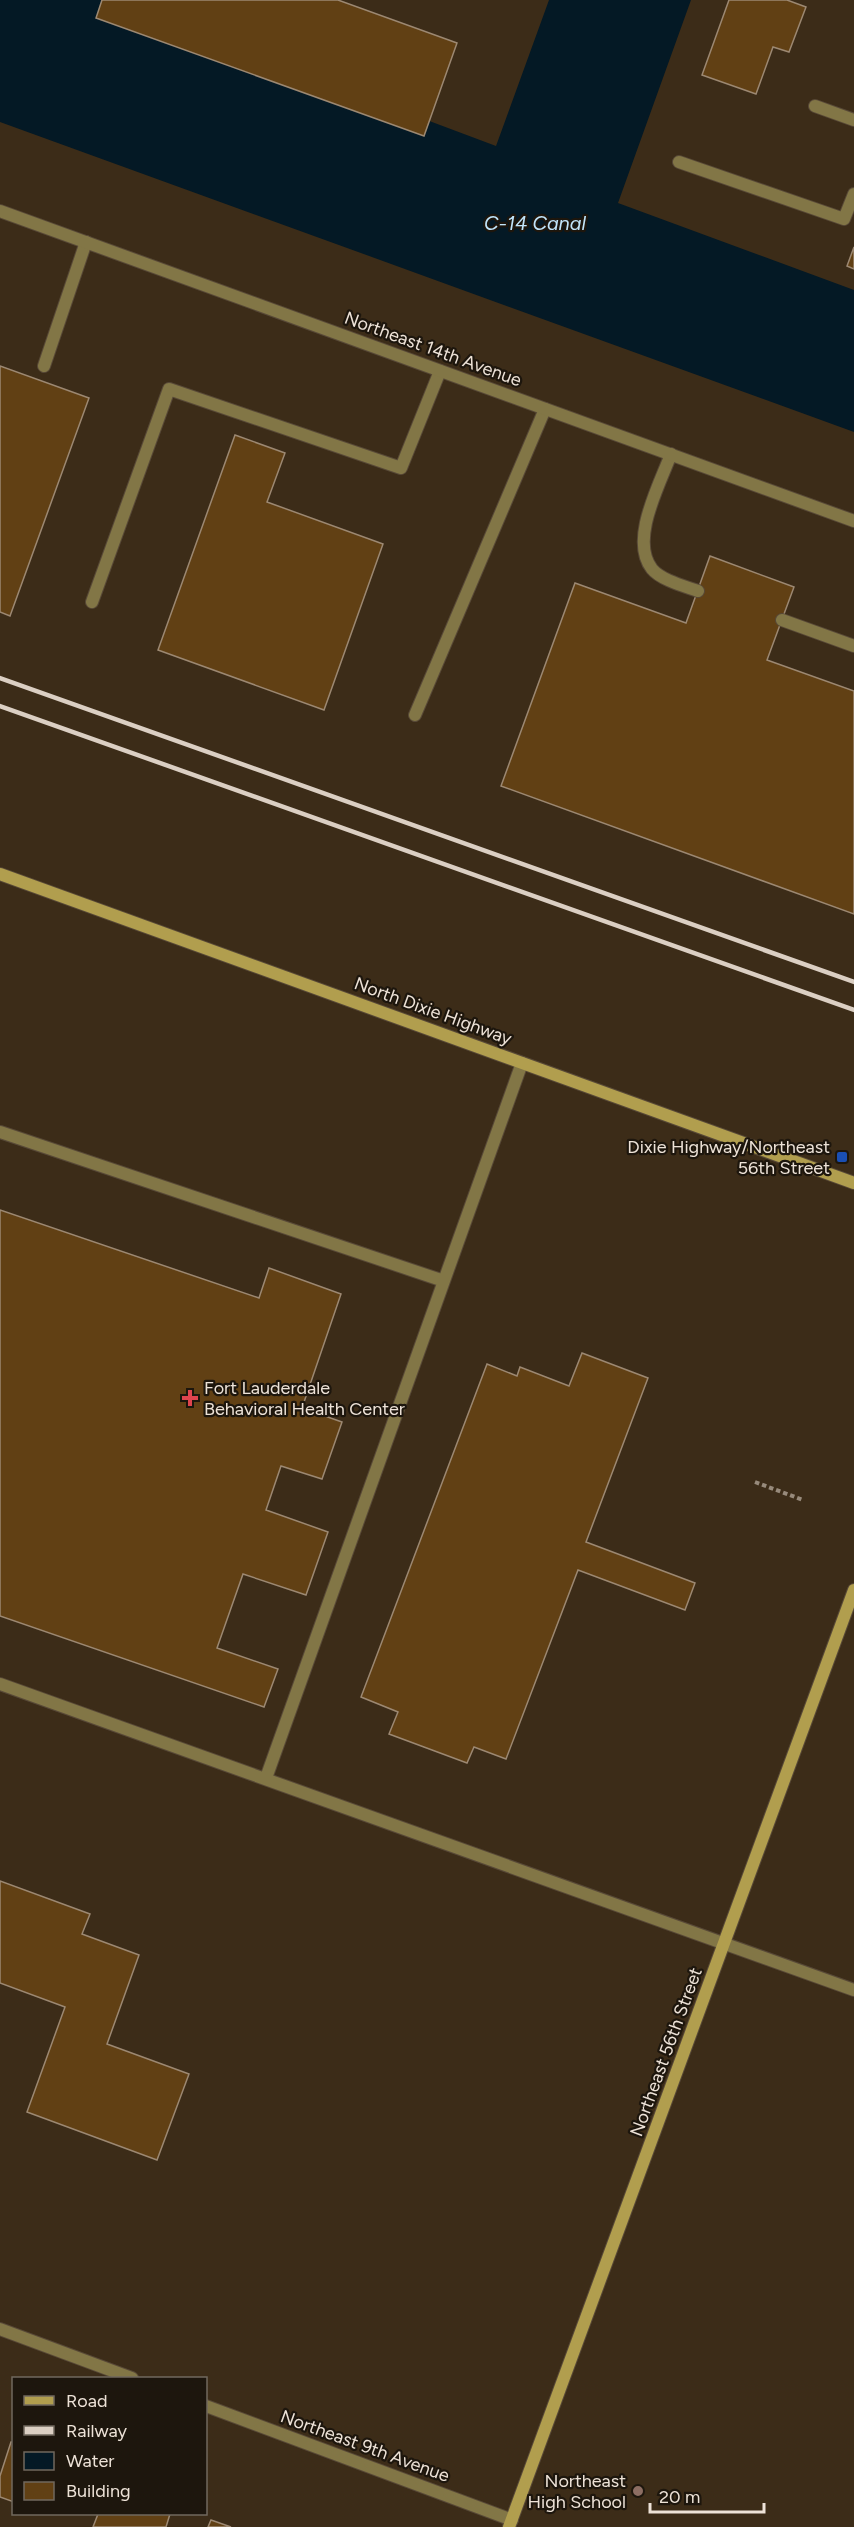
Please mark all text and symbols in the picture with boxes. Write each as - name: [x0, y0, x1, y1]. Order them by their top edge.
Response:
- water label: C-14 Canal: [484, 211, 587, 235]
- street label: Northeast 14th Avenue: [342, 307, 525, 391]
- street label: North Dixie Highway: [351, 972, 515, 1050]
- place label: Dixie Highway/Northeast 56th Street: [627, 1136, 830, 1179]
- marker: Dixie Highway/Northeast 56th Street: [835, 1150, 849, 1164]
- place label: Fort Lauderdale Behavioral Health Center: [204, 1377, 405, 1420]
- marker: Fort Lauderdale Behavioral Health Center: [181, 1389, 199, 1407]
- street label: Northeast 56th Street: [625, 1964, 707, 2139]
- legend: [12, 2377, 207, 2515]
- text: Road: [66, 2390, 107, 2412]
- street label: Northeast 9th Avenue: [277, 2405, 453, 2487]
- text: Railway: [66, 2420, 128, 2442]
- text: Water: [66, 2450, 114, 2472]
- place label: Northeast High School: [528, 2470, 626, 2513]
- scale bar: [650, 2476, 764, 2514]
- text: Building: [66, 2480, 131, 2502]
- marker: Northeast High School: [631, 2484, 645, 2498]
- text: 20 m: [659, 2486, 700, 2508]

